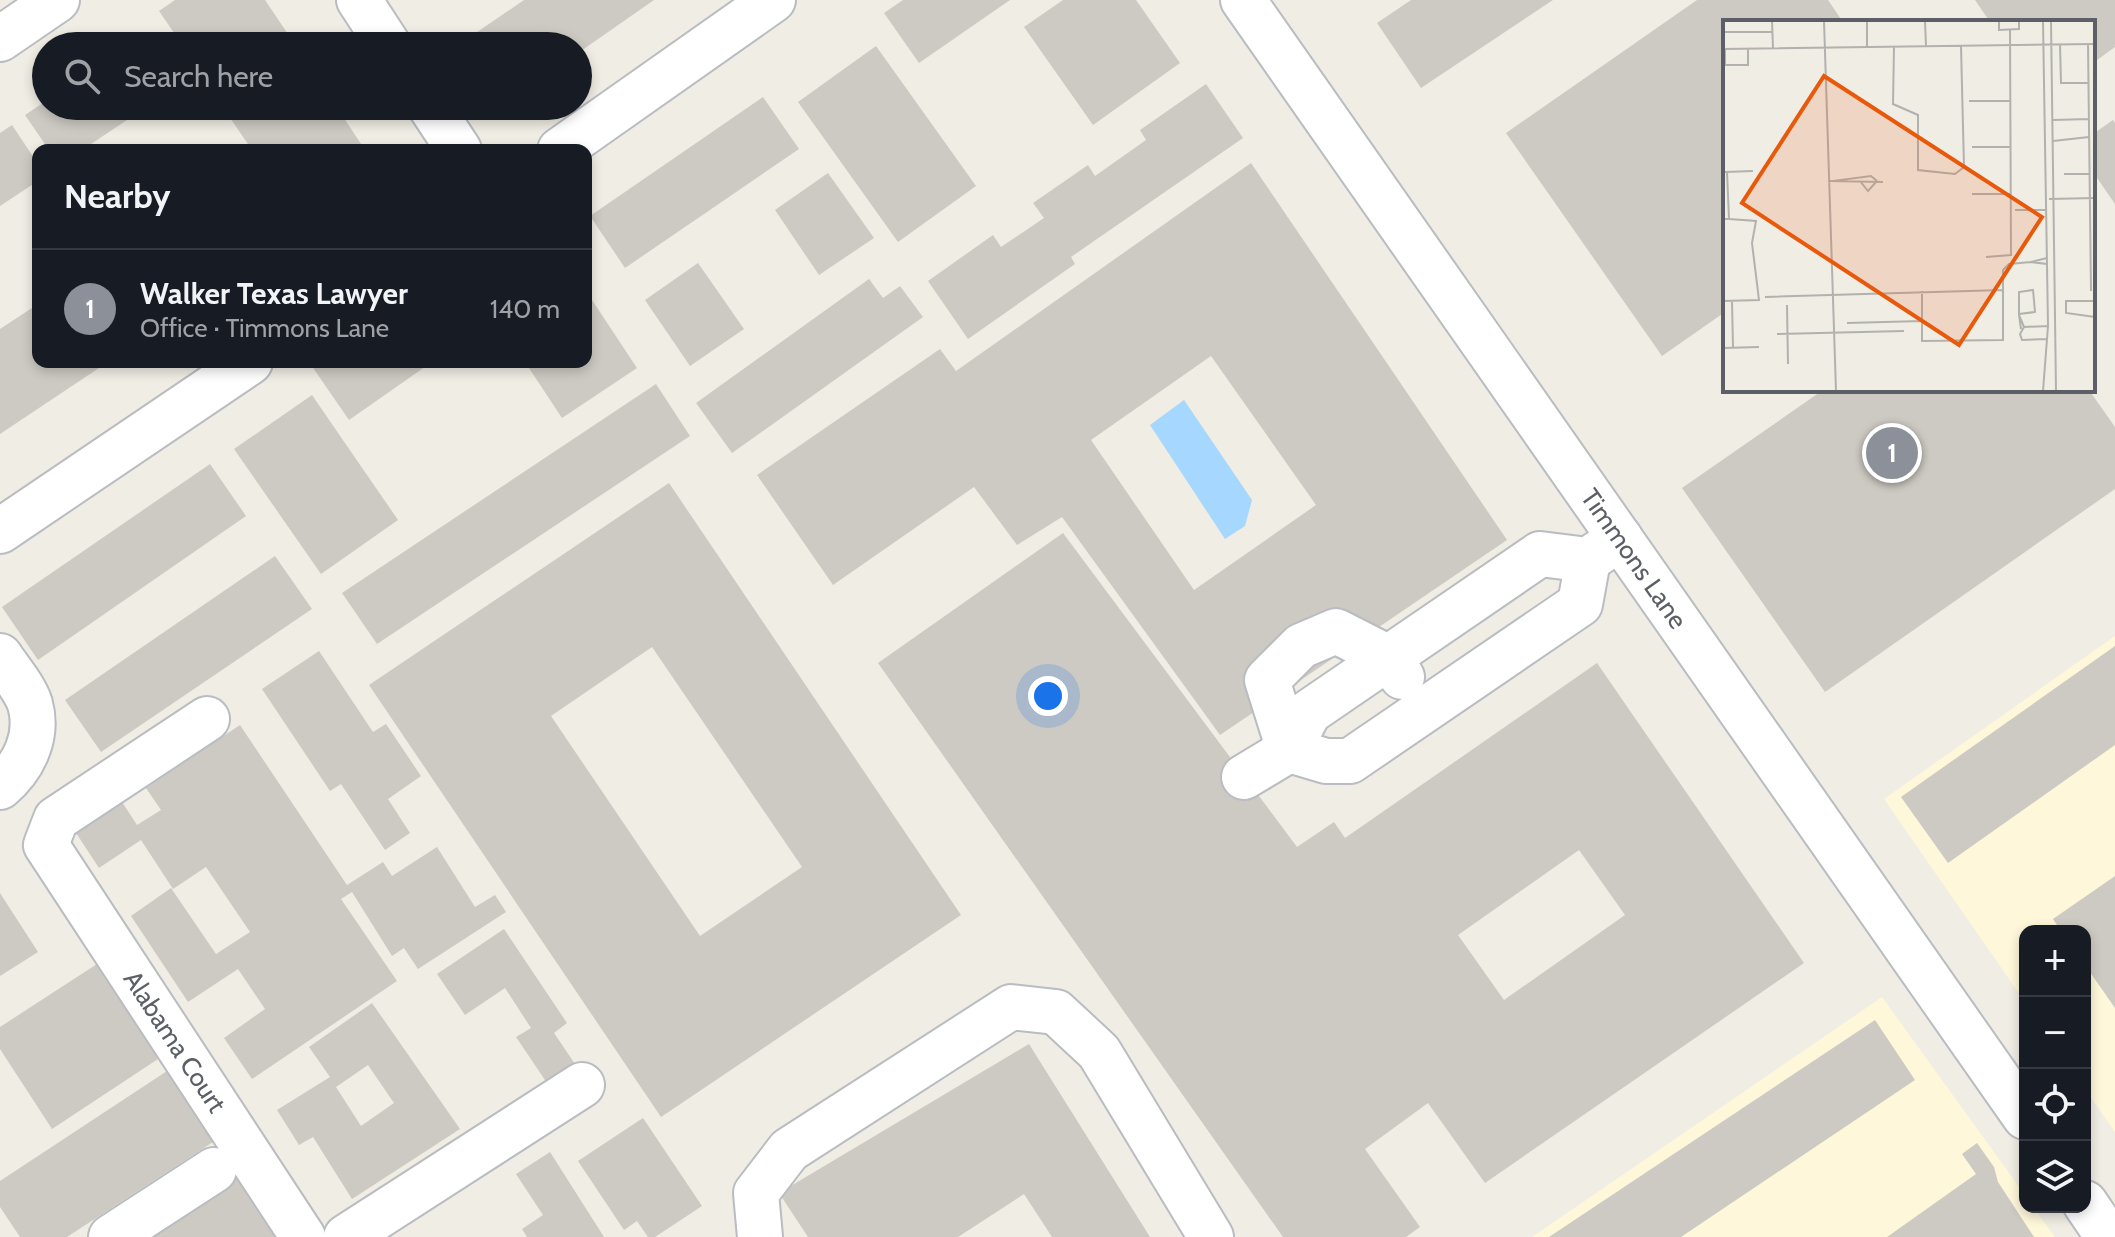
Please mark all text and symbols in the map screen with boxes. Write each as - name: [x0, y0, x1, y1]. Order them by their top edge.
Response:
- inset map: [1723, 20, 2095, 392]
- search box: [32, 32, 592, 120]
- icon: search: [60, 54, 104, 98]
- text: Search here: [124, 58, 273, 95]
- text: Nearby: [64, 175, 171, 217]
- text: Walker Texas Lawyer: [140, 275, 408, 312]
- text: 1: [85, 293, 95, 325]
- text: 140 m: [490, 293, 560, 325]
- text: Office · Timmons Lane: [140, 312, 389, 344]
- pin: 1: [1866, 423, 1918, 483]
- street label: Timmons Lane: [1574, 482, 1694, 635]
- your location: [1028, 676, 1068, 716]
- map controls: [2019, 925, 2091, 1213]
- button: +: [2019, 925, 2091, 997]
- street label: Alabama Court: [117, 965, 233, 1119]
- button: −: [2019, 997, 2091, 1069]
- button: locate: [2019, 1069, 2091, 1141]
- button: layers: [2019, 1141, 2091, 1213]

